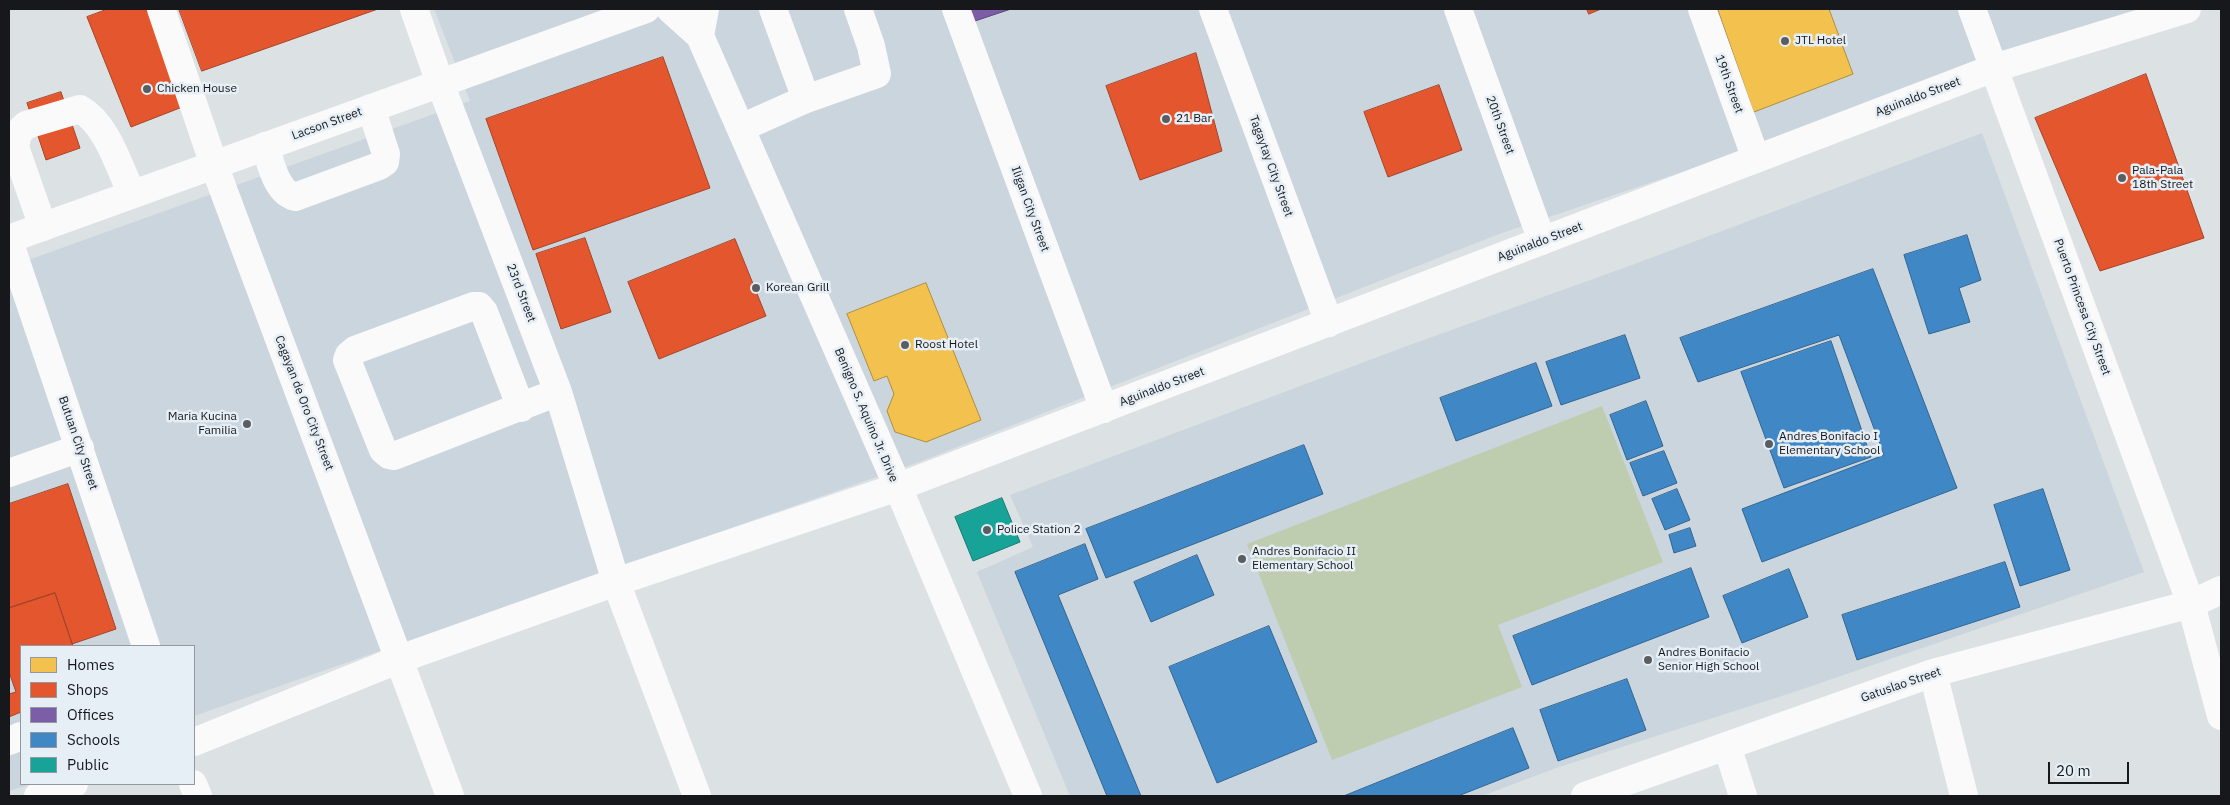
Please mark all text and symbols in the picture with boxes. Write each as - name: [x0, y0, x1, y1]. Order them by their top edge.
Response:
- place label: JTL Hotel: [1795, 34, 1846, 48]
- marker: JTL Hotel: [1779, 35, 1791, 47]
- street label: 19th Street: [1712, 53, 1746, 115]
- street label: Aguinaldo Street: [1874, 74, 1962, 120]
- place label: Chicken House: [157, 82, 237, 96]
- marker: Chicken House: [141, 83, 153, 95]
- street label: 20th Street: [1483, 94, 1517, 156]
- street label: Lacson Street: [290, 105, 364, 143]
- place label: 21 Bar: [1176, 112, 1212, 126]
- marker: 21 Bar: [1160, 113, 1172, 125]
- street label: Tagaytay City Street: [1246, 113, 1296, 219]
- street label: Iligan City Street: [1008, 164, 1052, 254]
- place label: Pala-Pala 18th Street: [2132, 164, 2193, 192]
- marker: Pala-Pala 18th Street: [2116, 172, 2128, 184]
- street label: Aguinaldo Street: [1496, 219, 1584, 265]
- street label: Puerto Princesa City Street: [2051, 237, 2113, 377]
- street label: 23rd Street: [503, 262, 539, 324]
- place label: Korean Grill: [766, 281, 829, 295]
- marker: Korean Grill: [750, 282, 762, 294]
- street label: Cagayan de Oro City Street: [272, 333, 336, 473]
- place label: Roost Hotel: [915, 338, 978, 352]
- marker: Roost Hotel: [899, 339, 911, 351]
- street label: Benigno S. Aquino Jr. Drive: [831, 346, 901, 484]
- street label: Aguinaldo Street: [1118, 364, 1206, 410]
- street label: Butuan City Street: [55, 394, 101, 492]
- place label: Maria Kucina Familia: [168, 410, 237, 438]
- marker: Maria Kucina Familia: [241, 418, 253, 430]
- place label: Andres Bonifacio I Elementary School: [1779, 430, 1880, 458]
- marker: Andres Bonifacio I Elementary School: [1763, 438, 1775, 450]
- place label: Police Station 2: [997, 523, 1081, 537]
- marker: Police Station 2: [981, 524, 993, 536]
- place label: Andres Bonifacio II Elementary School: [1252, 545, 1356, 573]
- marker: Andres Bonifacio II Elementary School: [1236, 553, 1248, 565]
- legend: [20, 645, 195, 785]
- place label: Andres Bonifacio Senior High School: [1658, 646, 1759, 674]
- marker: Andres Bonifacio Senior High School: [1642, 654, 1654, 666]
- text: Homes: [67, 655, 115, 674]
- street label: Gatuslao Street: [1859, 665, 1943, 705]
- text: Shops: [67, 680, 109, 699]
- text: Offices: [67, 705, 114, 724]
- text: Schools: [67, 730, 120, 749]
- scale bar: [2050, 752, 2131, 784]
- text: Public: [67, 755, 109, 774]
- text: 20 m: [2056, 761, 2091, 780]

